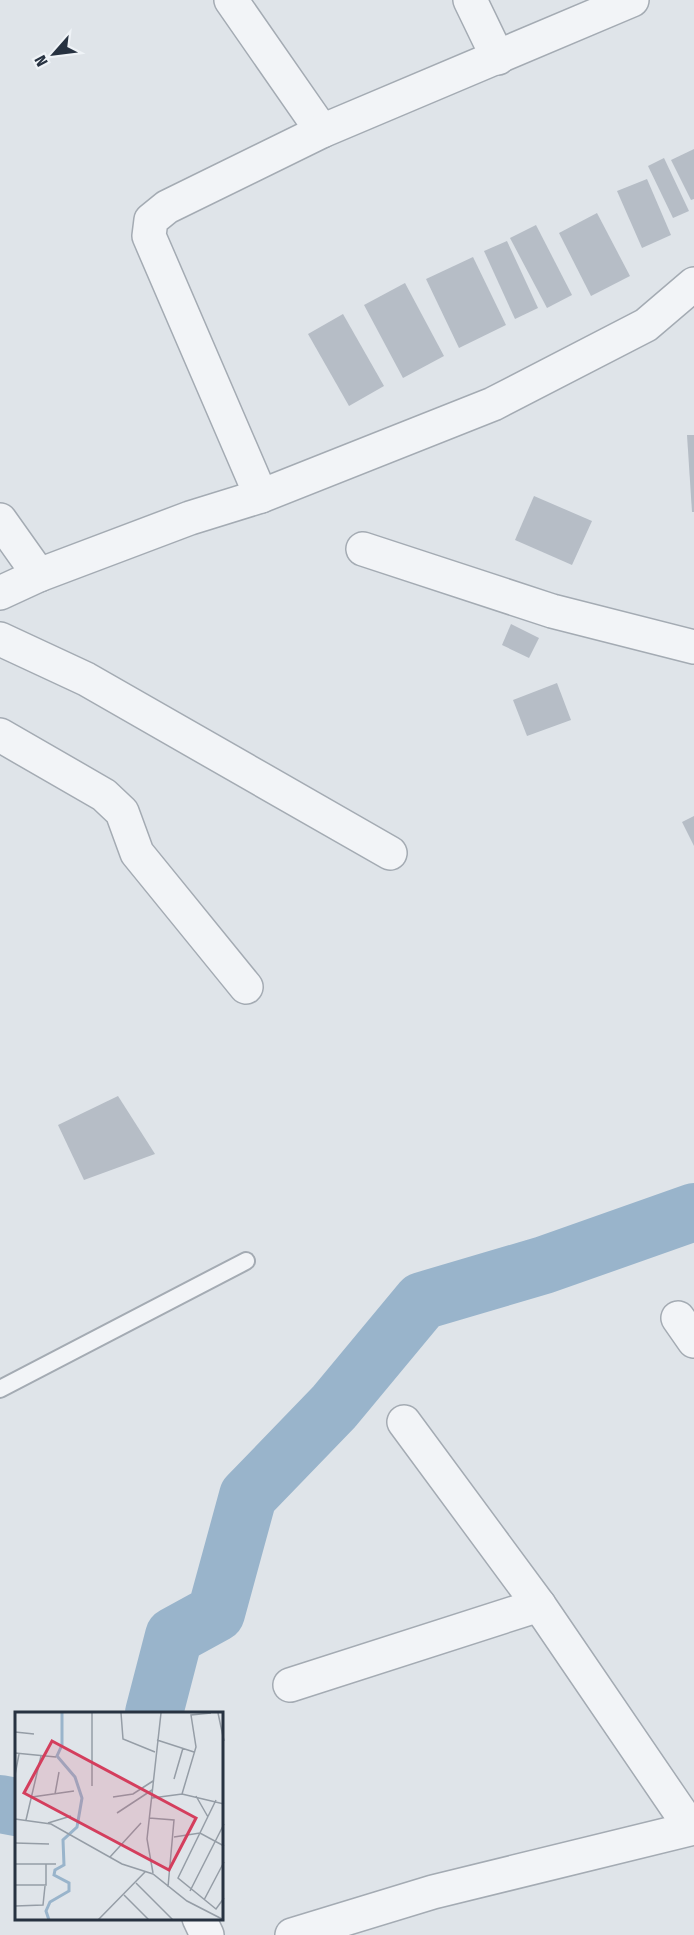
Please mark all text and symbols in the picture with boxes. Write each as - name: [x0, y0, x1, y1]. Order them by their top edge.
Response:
- north arrow: [24, 24, 84, 84]
- text: N: [31, 52, 52, 70]
- inset map: [15, 1712, 224, 1920]

